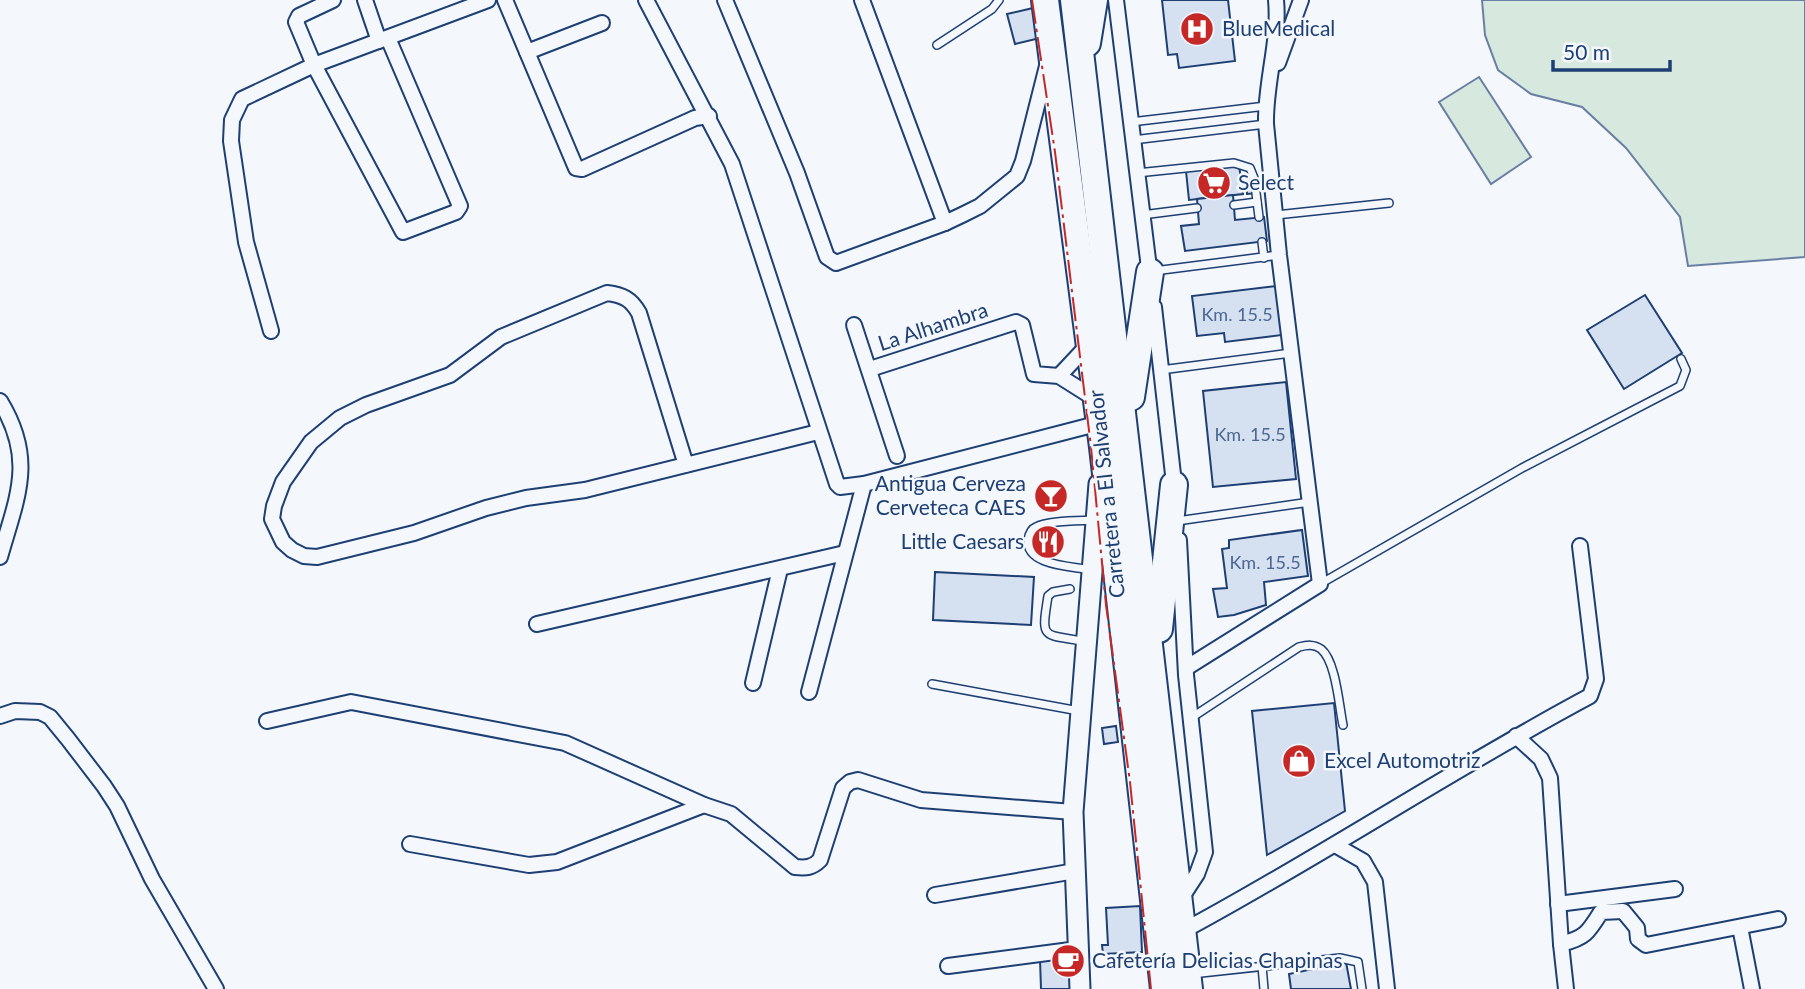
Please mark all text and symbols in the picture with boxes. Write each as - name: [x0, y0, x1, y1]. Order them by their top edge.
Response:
- hospital icon: BlueMedical: [1178, 10, 1216, 48]
- place label: BlueMedical: [1222, 15, 1335, 40]
- scale bar: [1553, 28, 1670, 72]
- text: 50 m: [1563, 39, 1610, 64]
- supermarket icon: Select: [1195, 164, 1233, 202]
- place label: Select: [1238, 169, 1294, 194]
- street label: La Alhambra: [874, 296, 991, 355]
- house number: Km. 15.5: [1201, 303, 1273, 325]
- street label: Carretera a El Salvador: [1082, 388, 1129, 600]
- house number: Km. 15.5: [1214, 423, 1286, 445]
- place label: Antigua Cerveza Cerveteca CAES: [875, 470, 1026, 519]
- bar icon: Antigua Cerveza Cerveteca CAES: [1032, 477, 1070, 515]
- restaurant icon: Little Caesars: [1029, 523, 1067, 561]
- place label: Little Caesars: [901, 528, 1024, 553]
- house number: Km. 15.5: [1229, 551, 1301, 573]
- shop icon: Excel Automotriz: [1280, 742, 1318, 780]
- place label: Excel Automotriz: [1324, 747, 1480, 772]
- cafe icon: Cafetería Delicias Chapinas: [1049, 942, 1087, 980]
- place label: Cafetería Delicias Chapinas: [1092, 947, 1343, 972]

